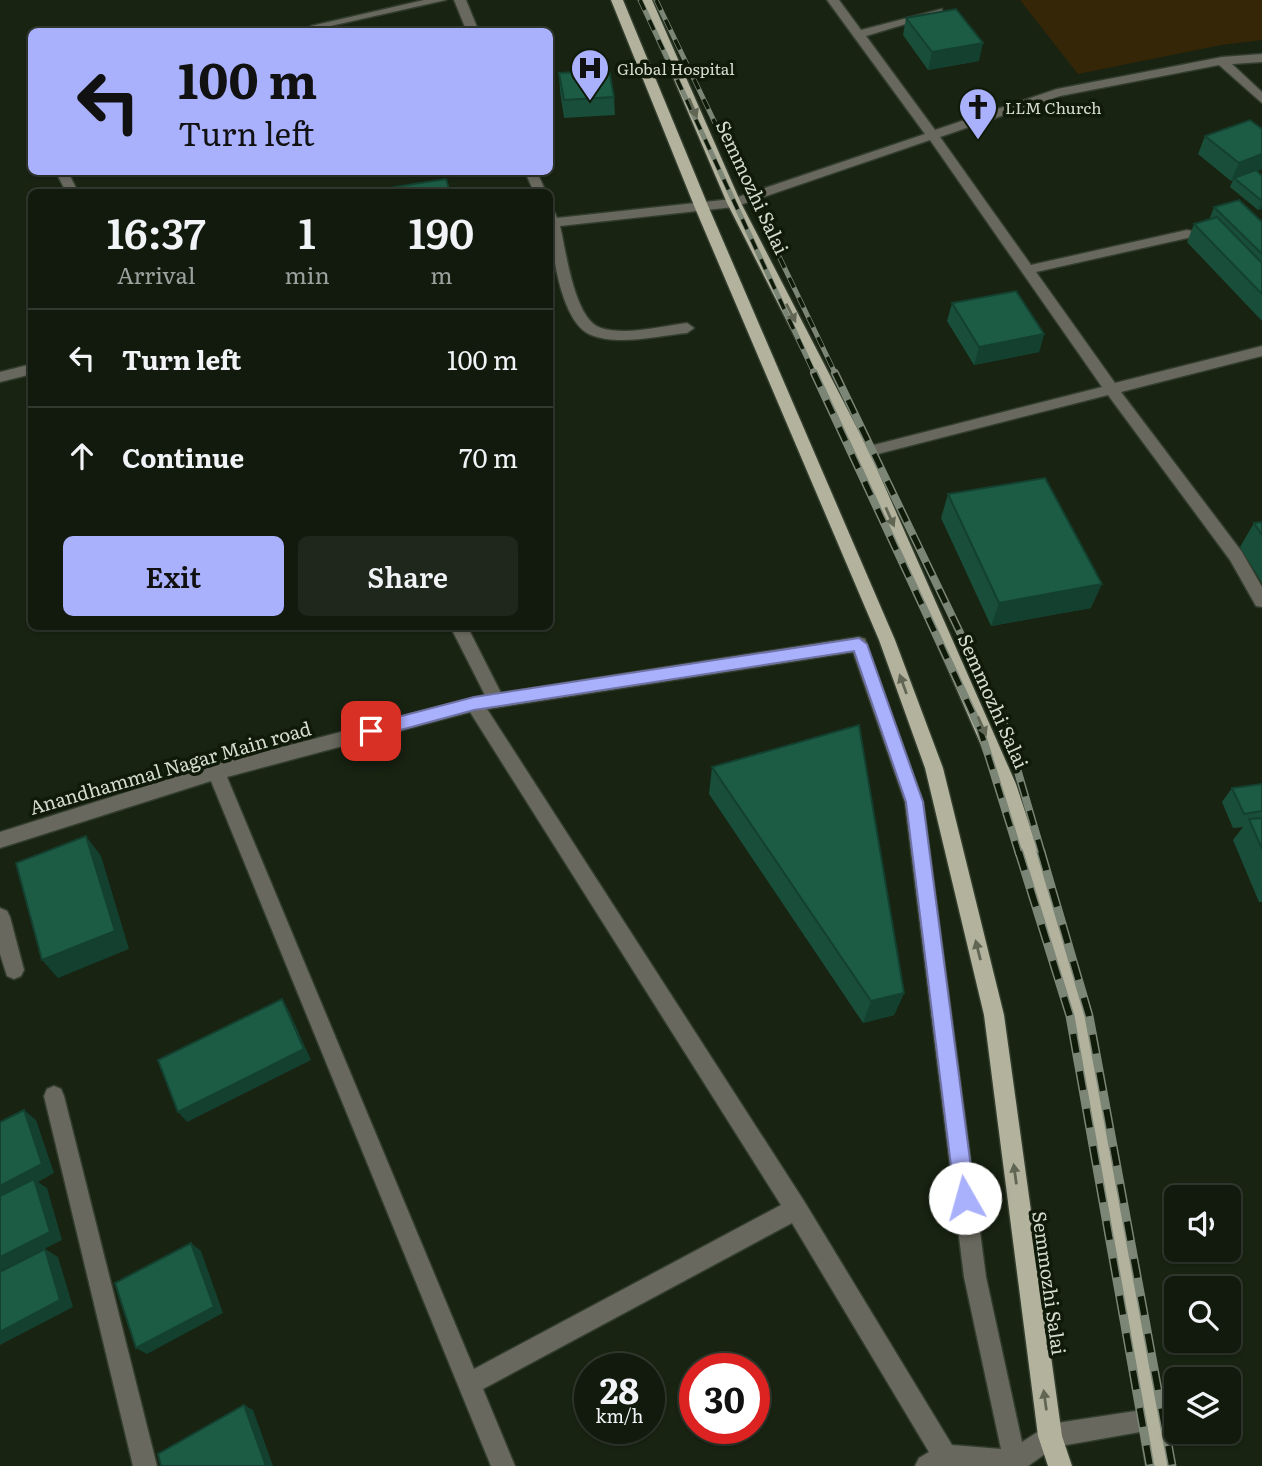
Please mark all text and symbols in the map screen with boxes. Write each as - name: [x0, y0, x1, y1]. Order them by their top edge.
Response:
- text: 100 m: [178, 41, 317, 114]
- hospital icon: Global Hospital: [569, 47, 611, 102]
- icon: left: [63, 56, 154, 147]
- place label: Global Hospital: [617, 56, 735, 80]
- church icon: LLM Church: [957, 86, 999, 141]
- place label: LLM Church: [1005, 95, 1102, 119]
- one-way arrow: [688, 97, 699, 118]
- text: Turn left: [178, 108, 315, 156]
- street label: Semmozhi Salai: [710, 115, 796, 259]
- text: 16:37: [107, 200, 206, 262]
- text: 1: [298, 200, 316, 262]
- text: 190: [408, 200, 474, 262]
- text: Arrival: [117, 257, 196, 291]
- text: min: [284, 257, 330, 291]
- text: m: [430, 257, 452, 291]
- one-way arrow: [785, 303, 796, 323]
- icon: left: [63, 339, 101, 377]
- text: Turn left: [122, 339, 241, 378]
- text: 100 m: [447, 339, 518, 378]
- icon: ahead: [63, 437, 101, 475]
- text: Continue: [122, 437, 244, 476]
- text: 70 m: [459, 437, 518, 476]
- one-way arrow: [885, 507, 896, 528]
- button: Exit: [63, 536, 284, 616]
- button: Share: [298, 536, 518, 616]
- street label: Semmozhi Salai: [952, 629, 1036, 773]
- one-way arrow: [898, 674, 909, 695]
- pin: [341, 701, 401, 761]
- icon: arrive: [352, 712, 390, 750]
- street label: Anandhammal Nagar Main road: [26, 713, 314, 821]
- one-way arrow: [977, 715, 988, 736]
- one-way arrow: [972, 939, 983, 961]
- position arrow: [928, 1161, 1002, 1235]
- one-way arrow: [1009, 1163, 1020, 1185]
- map controls: [1164, 1185, 1241, 1444]
- button: sound: [1164, 1185, 1241, 1262]
- street label: Semmozhi Salai: [1026, 1209, 1074, 1357]
- button: search: [1164, 1276, 1241, 1353]
- speed limit sign: 30: [679, 1353, 770, 1444]
- text: 28: [600, 1363, 639, 1415]
- button: layers: [1164, 1367, 1241, 1444]
- one-way arrow: [1039, 1389, 1050, 1411]
- text: km/h: [596, 1402, 643, 1429]

